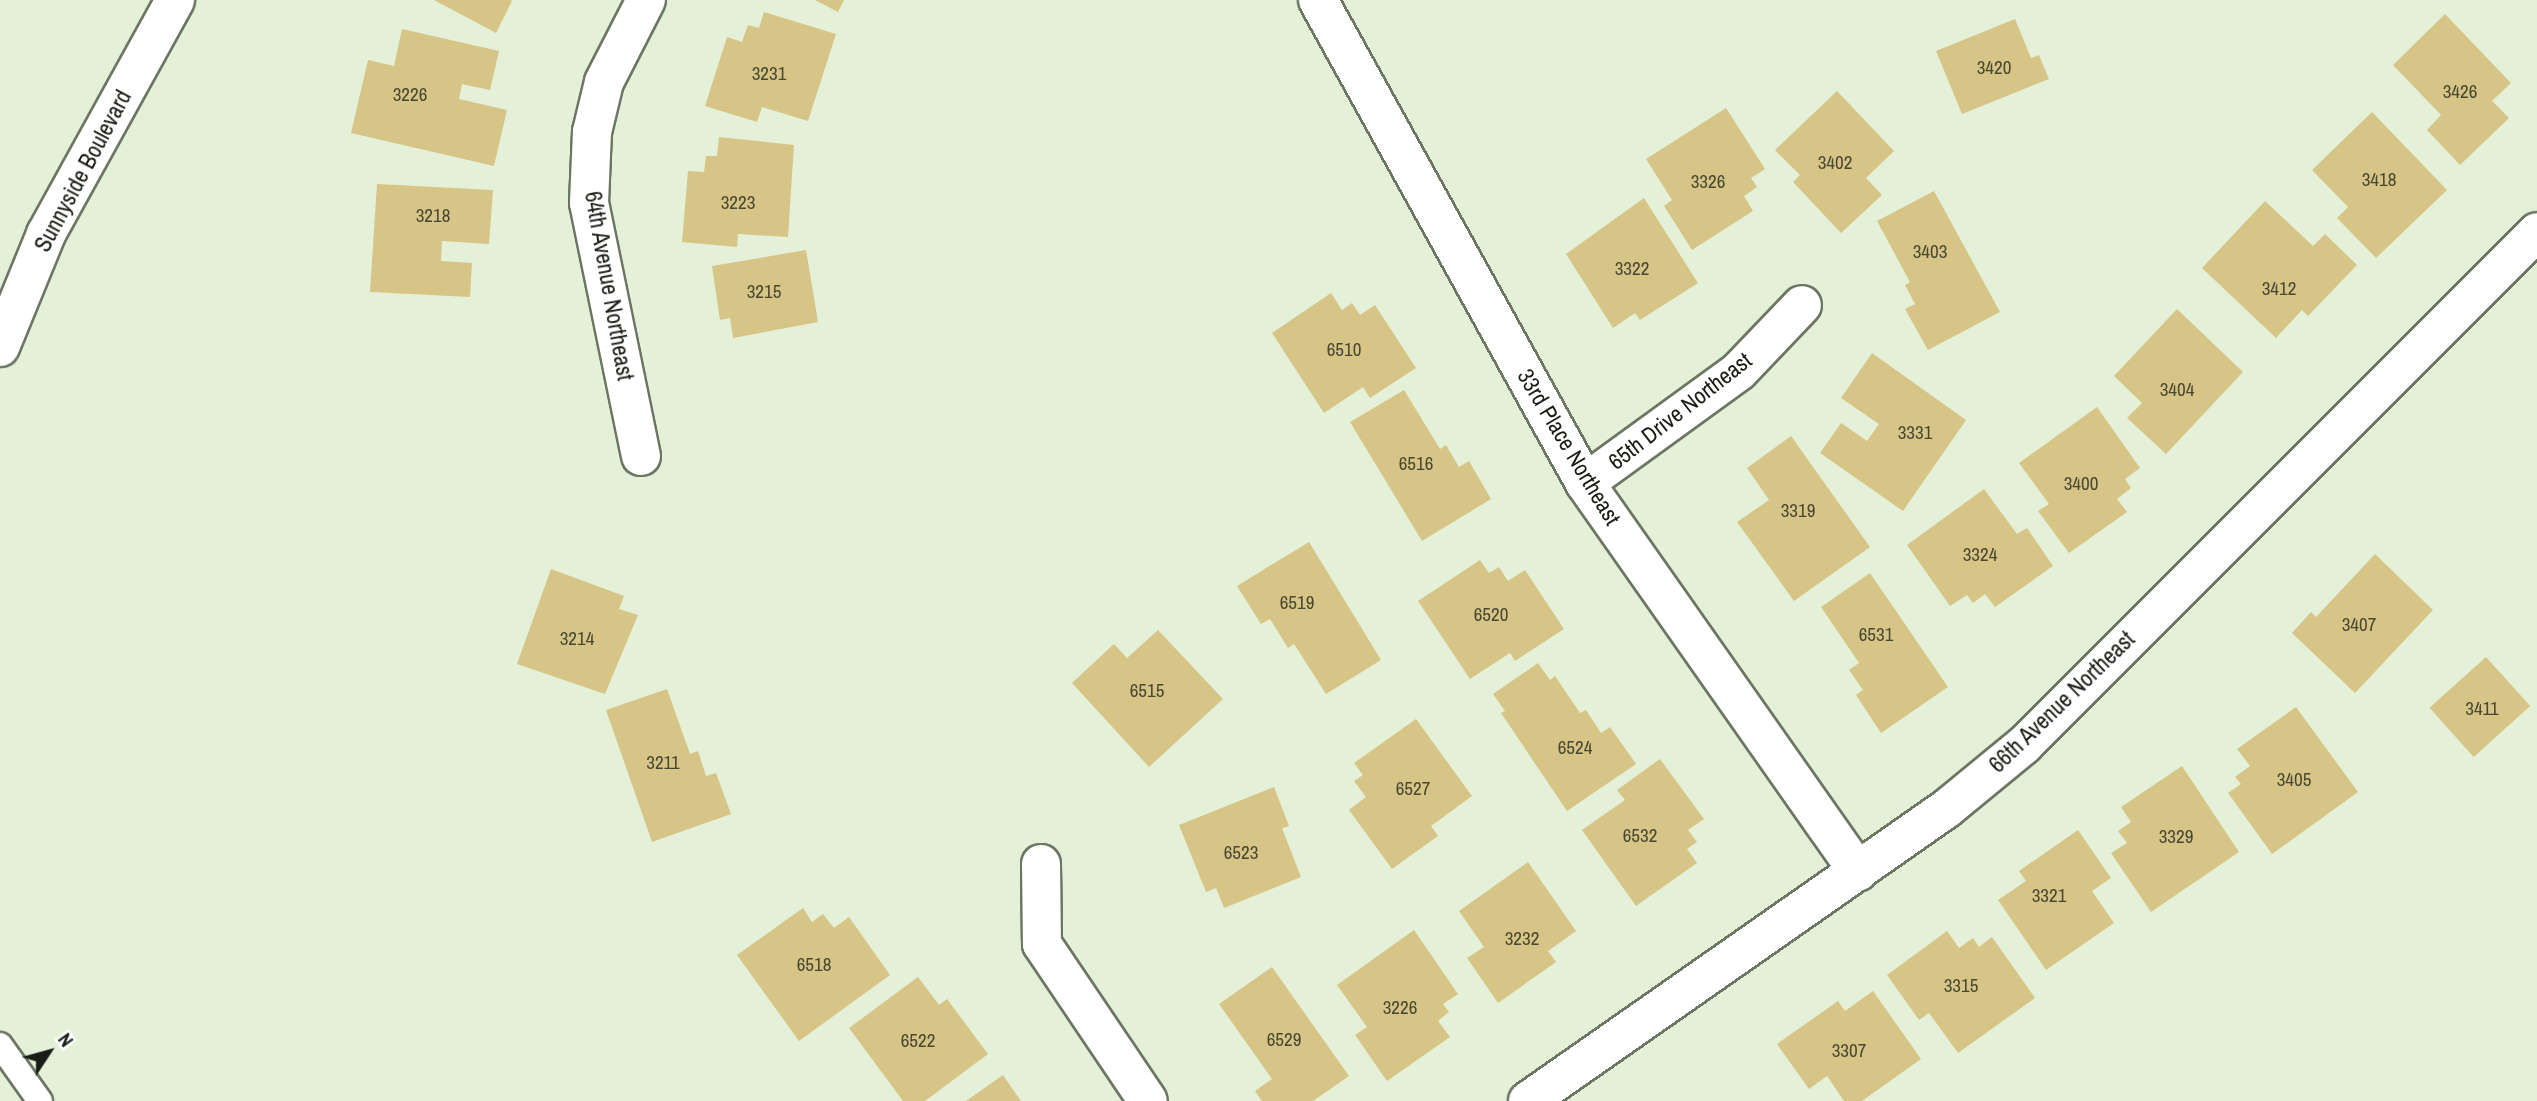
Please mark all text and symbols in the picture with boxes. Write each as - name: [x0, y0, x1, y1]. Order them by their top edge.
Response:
- house number: 3420: [1977, 57, 2011, 79]
- house number: 3231: [752, 63, 786, 85]
- house number: 3426: [2443, 81, 2477, 103]
- house number: 3226: [393, 84, 427, 106]
- street label: Sunnyside Boulevard: [29, 85, 137, 257]
- house number: 3402: [1818, 152, 1852, 174]
- house number: 3418: [2362, 169, 2396, 191]
- house number: 3326: [1691, 171, 1725, 193]
- street label: 64th Avenue Northeast: [579, 189, 639, 383]
- house number: 3223: [721, 192, 755, 214]
- house number: 3218: [416, 205, 450, 227]
- house number: 3403: [1913, 241, 1947, 263]
- house number: 3322: [1615, 258, 1649, 280]
- house number: 3412: [2262, 278, 2296, 300]
- house number: 3215: [747, 281, 781, 303]
- house number: 6510: [1327, 339, 1361, 361]
- street label: 65th Drive Northeast: [1603, 347, 1757, 475]
- street label: 33rd Place Northeast: [1512, 364, 1626, 530]
- house number: 3404: [2160, 379, 2194, 401]
- house number: 3331: [1898, 422, 1932, 444]
- house number: 6516: [1399, 453, 1433, 475]
- house number: 3400: [2064, 473, 2098, 495]
- house number: 3319: [1781, 500, 1815, 522]
- house number: 3324: [1963, 544, 1997, 566]
- house number: 6519: [1280, 592, 1314, 614]
- house number: 6520: [1474, 604, 1508, 626]
- house number: 3407: [2342, 614, 2376, 636]
- house number: 6531: [1859, 624, 1893, 646]
- street label: 66th Avenue Northeast: [1983, 625, 2141, 779]
- house number: 3214: [560, 628, 594, 650]
- house number: 6515: [1130, 680, 1164, 702]
- house number: 3411: [2465, 698, 2499, 720]
- house number: 6524: [1558, 737, 1592, 759]
- house number: 3211: [646, 752, 680, 774]
- house number: 3405: [2277, 769, 2311, 791]
- house number: 6527: [1396, 778, 1430, 800]
- house number: 6532: [1623, 825, 1657, 847]
- house number: 3329: [2159, 826, 2193, 848]
- house number: 6523: [1224, 842, 1258, 864]
- house number: 3321: [2032, 885, 2066, 907]
- house number: 3232: [1505, 928, 1539, 950]
- house number: 6518: [797, 954, 831, 976]
- house number: 3315: [1944, 975, 1978, 997]
- house number: 3226: [1383, 997, 1417, 1019]
- north arrow: [14, 1017, 84, 1087]
- text: N: [52, 1027, 80, 1052]
- house number: 6529: [1267, 1029, 1301, 1051]
- house number: 6522: [901, 1030, 935, 1052]
- house number: 3307: [1832, 1040, 1866, 1062]

